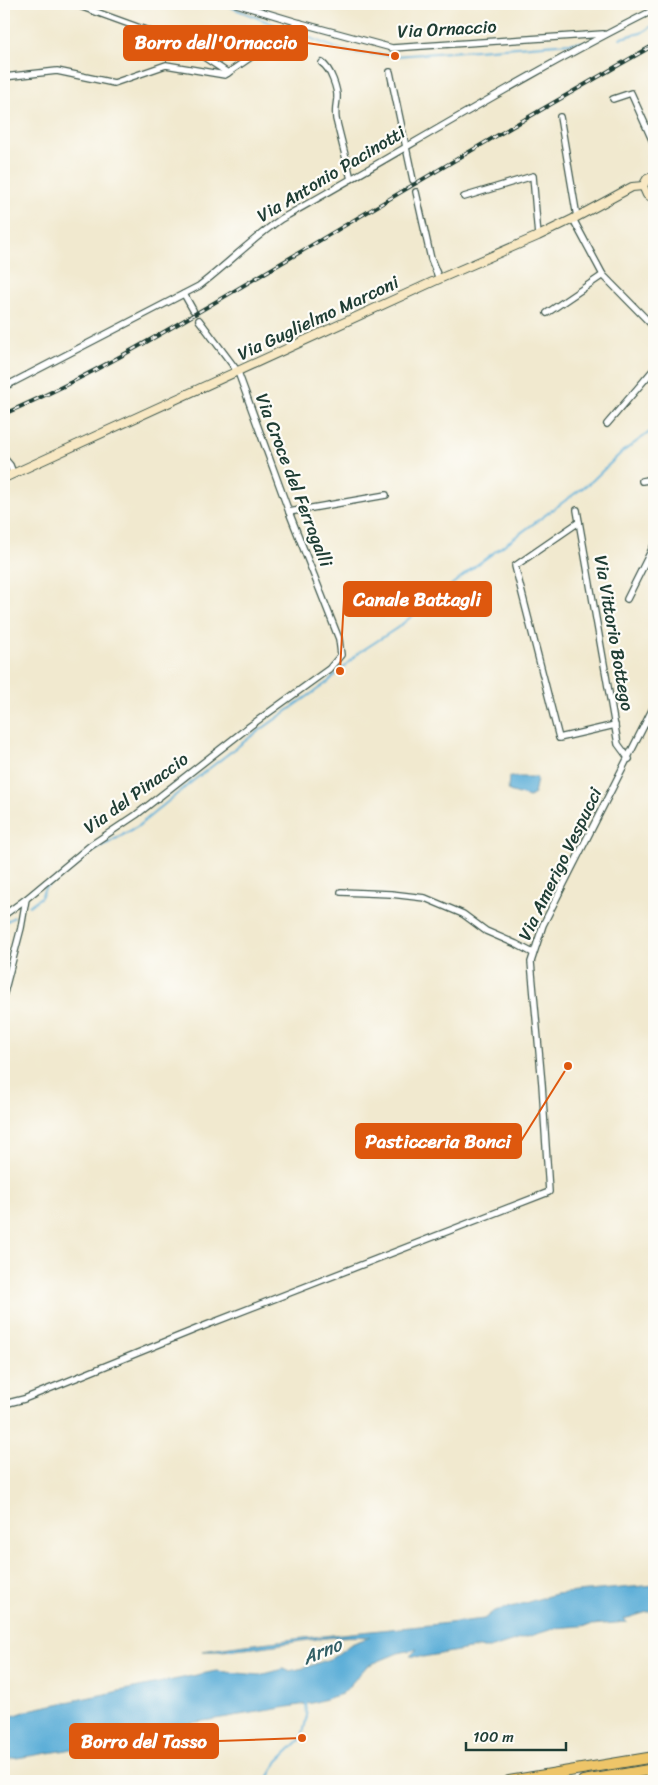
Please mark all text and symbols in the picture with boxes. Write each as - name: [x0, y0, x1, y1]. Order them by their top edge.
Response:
- street label: Via Ornaccio: [397, 10, 497, 48]
- callout: Borro dell'Ornaccio: [124, 26, 307, 60]
- text: Borro dell'Ornaccio: [135, 26, 298, 59]
- street label: Via Antonio Pacinotti: [250, 116, 412, 231]
- street label: Via Guglielmo Marconi: [232, 266, 405, 370]
- street label: Via Croce del Ferragalli: [246, 388, 342, 573]
- street label: Via Vittorio Bottego: [585, 553, 643, 713]
- callout: Canale Battagli: [344, 582, 491, 616]
- text: Canale Battagli: [352, 583, 482, 616]
- street label: Via del Pinaccio: [76, 744, 196, 842]
- street label: Via Amerigo Vespucci: [509, 781, 611, 946]
- callout: Pasticceria Bonci: [356, 1124, 521, 1158]
- text: Pasticceria Bonci: [365, 1125, 512, 1158]
- water label: Arno: [296, 1627, 349, 1674]
- scale bar: [466, 1720, 566, 1752]
- callout: Borro del Tasso: [70, 1724, 218, 1758]
- text: 100 m: [473, 1724, 514, 1750]
- text: Borro del Tasso: [81, 1725, 207, 1758]

